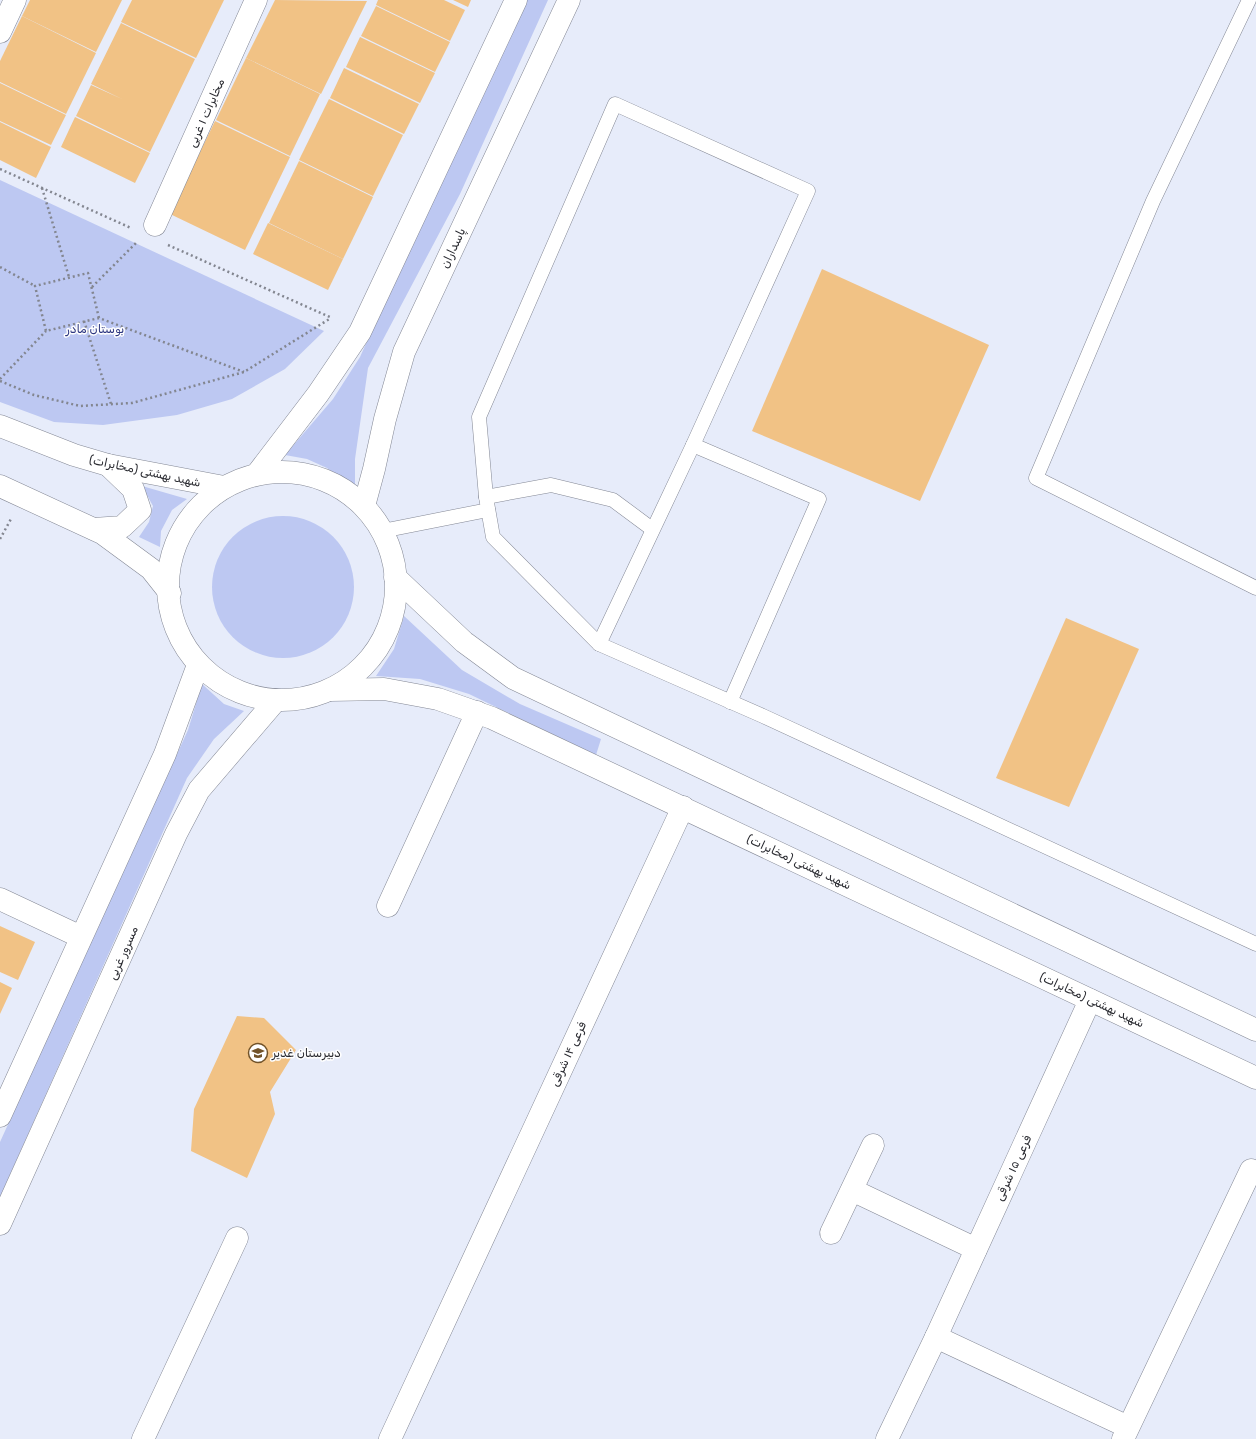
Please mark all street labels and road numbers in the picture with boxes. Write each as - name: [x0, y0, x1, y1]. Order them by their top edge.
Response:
- street label: مخابرات ۱ غربی: [185, 76, 228, 150]
- street label: پاسداران: [438, 226, 469, 271]
- street label: شهید بهشتی (مخابرات): [88, 452, 202, 491]
- street label: شهید بهشتی (مخابرات): [744, 832, 854, 893]
- street label: مسرور غربی: [105, 924, 142, 982]
- street label: شهید بهشتی (مخابرات): [1037, 970, 1147, 1031]
- street label: فرعی ۱۴ شرقی: [547, 1019, 590, 1089]
- street label: فرعی ۱۵ شرقی: [992, 1133, 1035, 1203]

